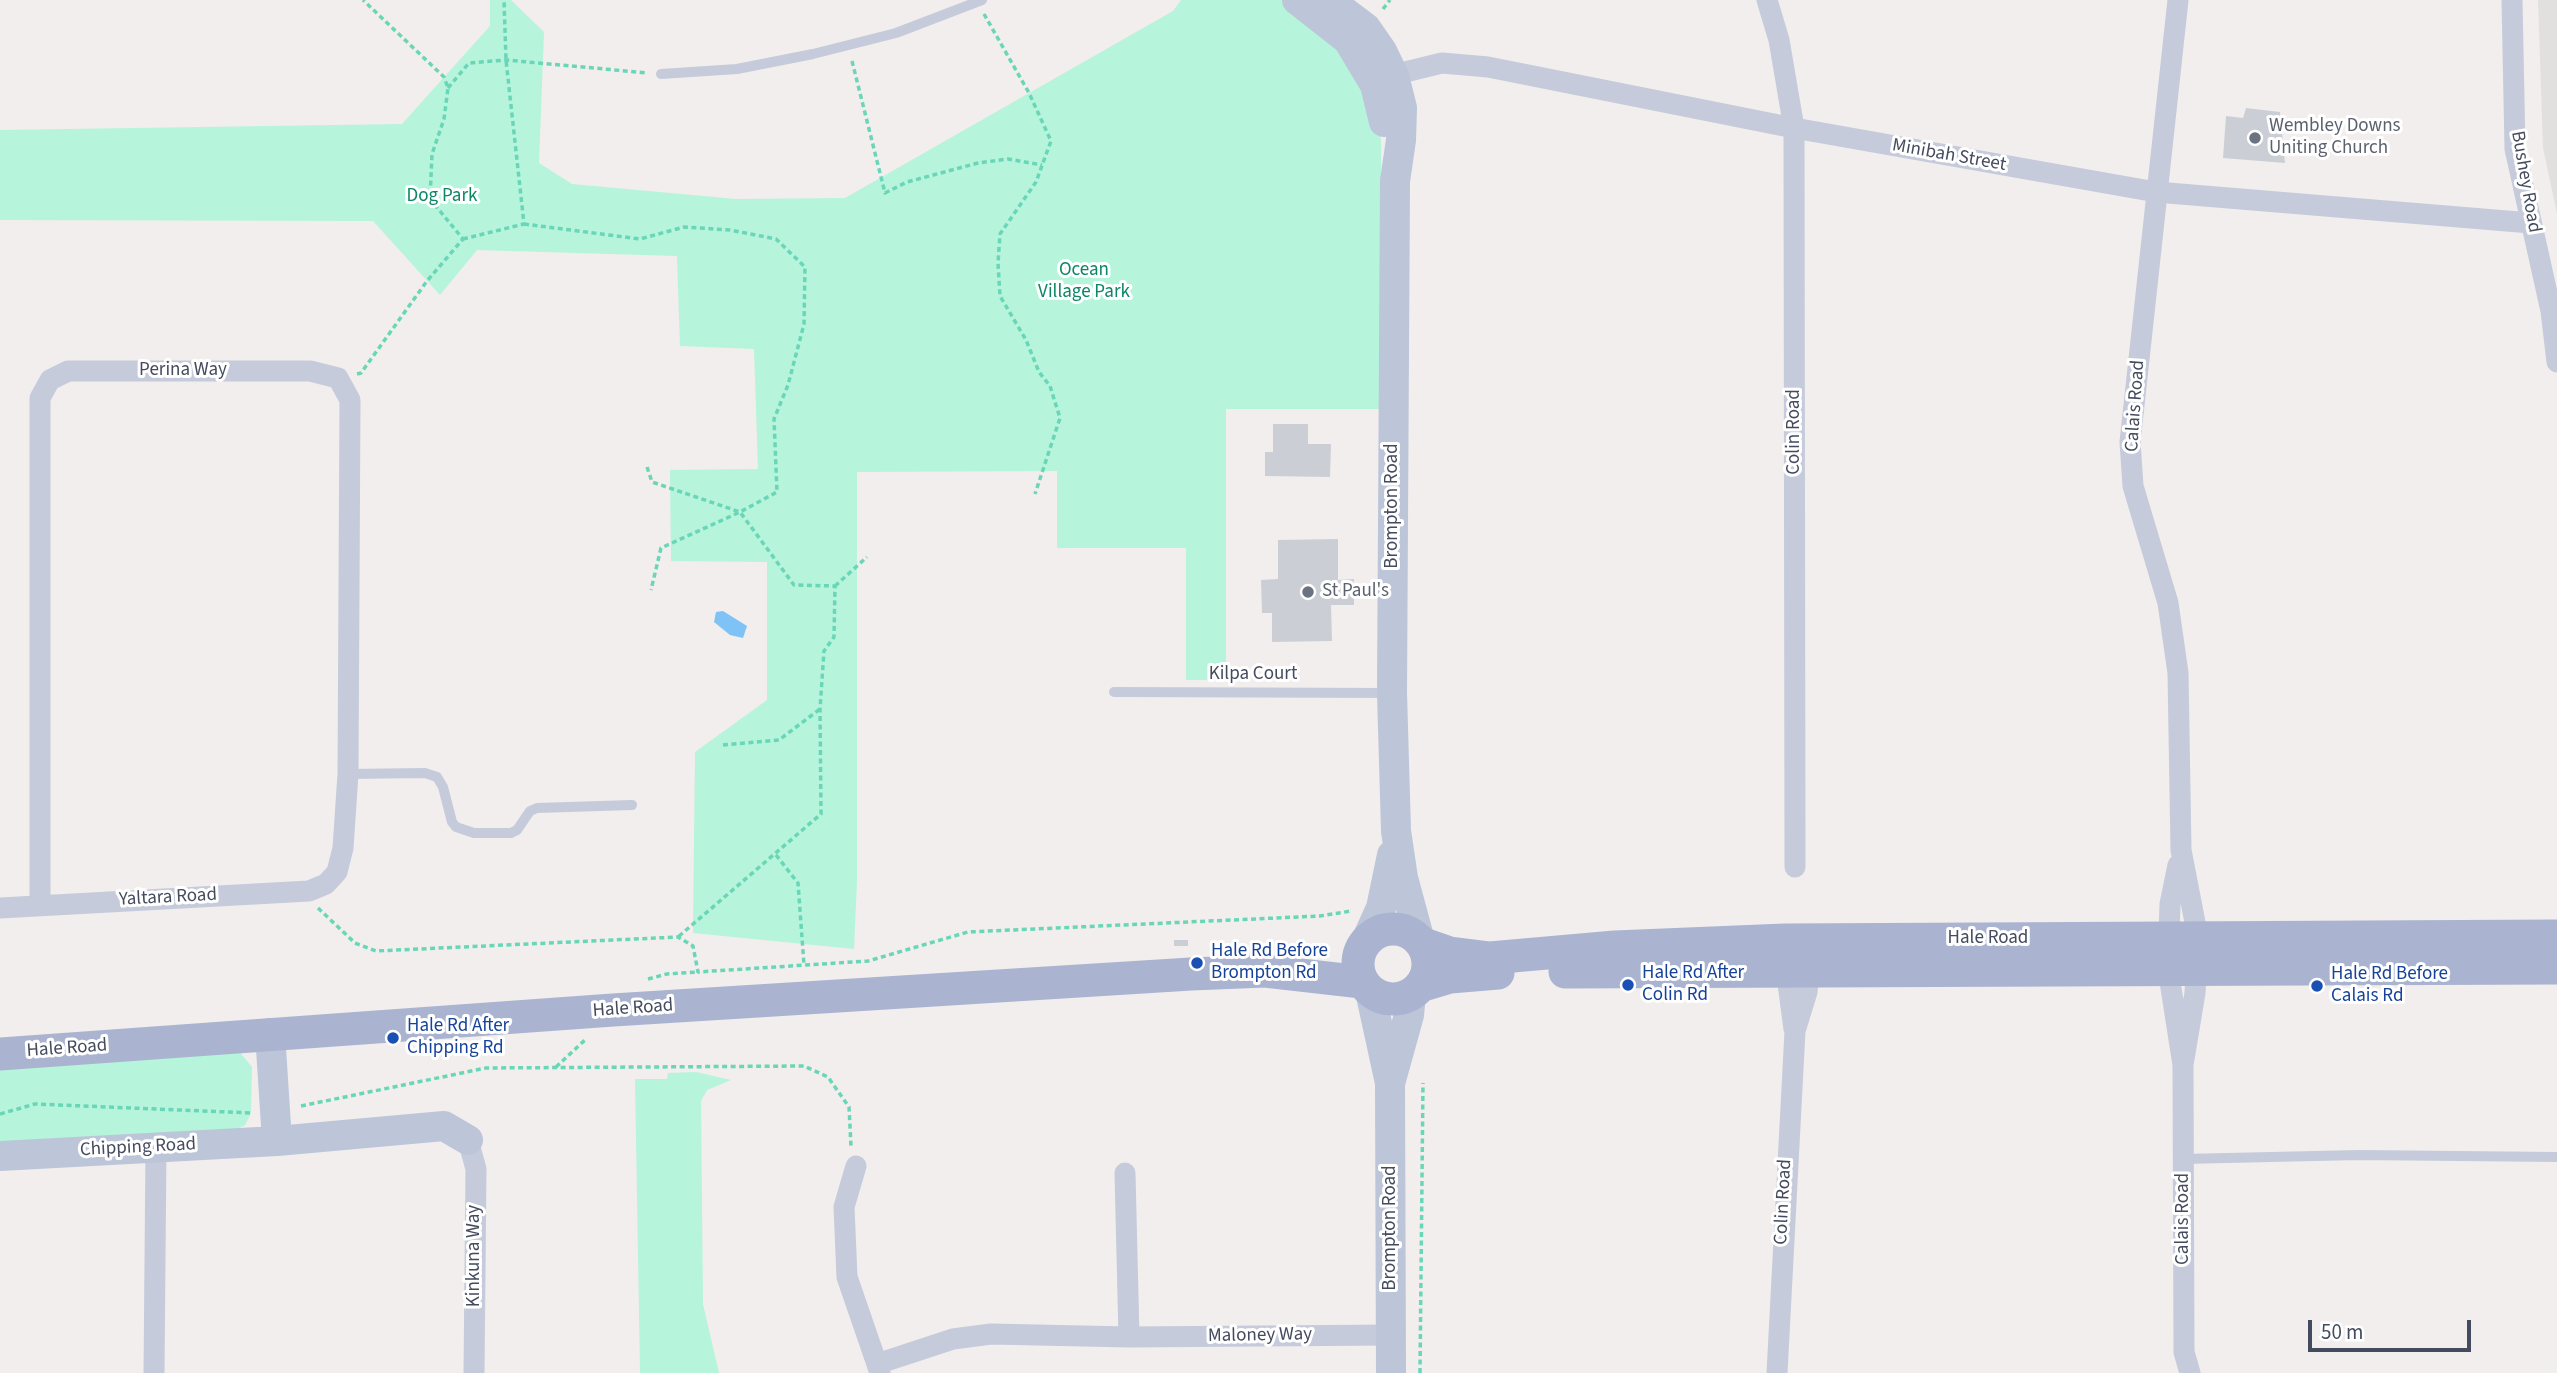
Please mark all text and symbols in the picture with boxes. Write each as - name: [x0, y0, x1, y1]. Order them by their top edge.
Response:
- place label: Wembley Downs Uniting Church: [2269, 116, 2401, 160]
- street label: Bushey Road: [2505, 129, 2545, 235]
- marker: Wembley Downs Uniting Church: [2247, 130, 2263, 146]
- street label: Minibah Street: [1890, 135, 2008, 177]
- park label: Dog Park: [407, 186, 477, 208]
- park label: Ocean Village Park: [1038, 260, 1130, 304]
- street label: Calais Road: [2121, 359, 2151, 453]
- street label: Perina Way: [139, 360, 227, 382]
- street label: Colin Road: [1784, 389, 1806, 475]
- street label: Brompton Road: [1382, 443, 1404, 569]
- place label: St Paul's: [1322, 581, 1389, 603]
- marker: St Paul's: [1300, 584, 1316, 600]
- street label: Kilpa Court: [1209, 664, 1297, 686]
- street label: Yaltara Road: [118, 884, 218, 912]
- street label: Hale Road: [1948, 928, 2028, 950]
- place label: Hale Rd Before Brompton Rd: [1211, 941, 1328, 985]
- marker: Hale Rd Before Brompton Rd: [1189, 955, 1205, 971]
- place label: Hale Rd After Colin Rd: [1642, 963, 1744, 1007]
- place label: Hale Rd Before Calais Rd: [2331, 964, 2448, 1008]
- marker: Hale Rd After Colin Rd: [1620, 977, 1636, 993]
- marker: Hale Rd Before Calais Rd: [2309, 978, 2325, 994]
- street label: Hale Road: [592, 995, 674, 1023]
- place label: Hale Rd After Chipping Rd: [407, 1016, 509, 1060]
- marker: Hale Rd After Chipping Rd: [385, 1030, 401, 1046]
- street label: Hale Road: [26, 1035, 108, 1063]
- street label: Chipping Road: [79, 1134, 197, 1162]
- street label: Colin Road: [1770, 1159, 1798, 1245]
- street label: Brompton Road: [1380, 1165, 1402, 1291]
- street label: Calais Road: [2173, 1173, 2195, 1265]
- street label: Kinkuna Way: [464, 1205, 486, 1307]
- scale bar: [2312, 1306, 2475, 1350]
- text: 50 m: [2321, 1317, 2363, 1347]
- street label: Maloney Way: [1208, 1324, 1312, 1348]

